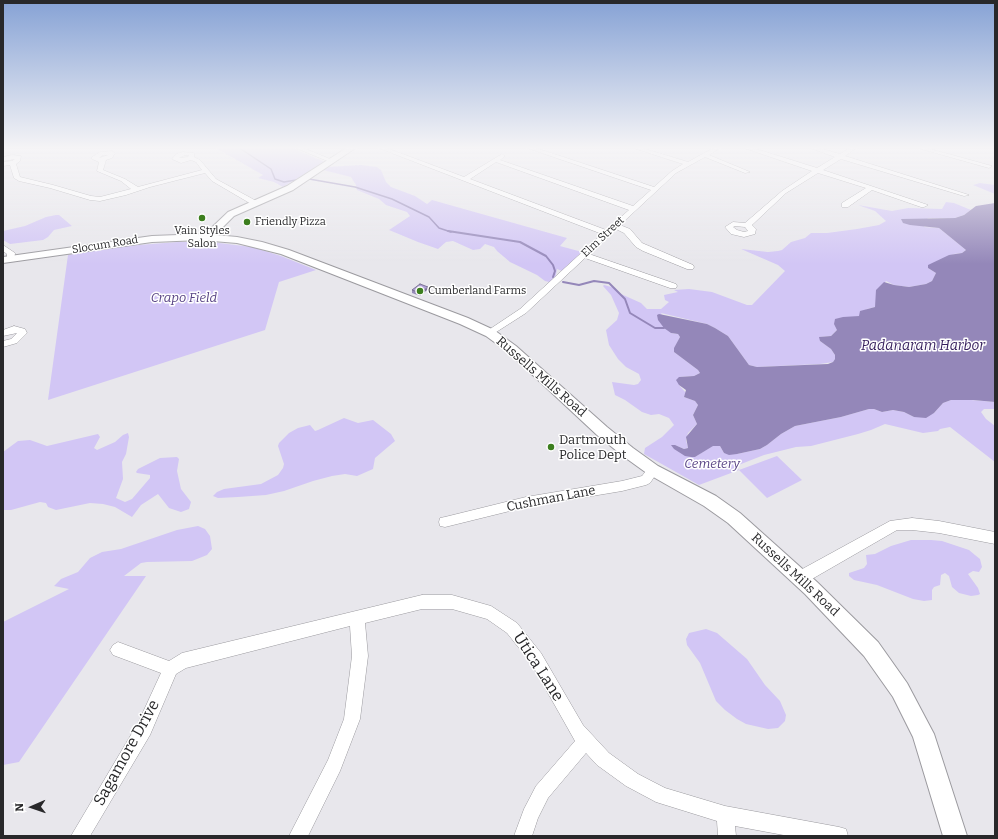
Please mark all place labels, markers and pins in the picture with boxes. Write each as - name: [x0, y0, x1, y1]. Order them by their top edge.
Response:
- marker: Vain Styles Salon: [197, 213, 207, 223]
- place label: Friendly Pizza: [255, 215, 326, 229]
- marker: Friendly Pizza: [242, 217, 252, 227]
- place label: Vain Styles Salon: [174, 224, 230, 250]
- place label: Cumberland Farms: [428, 284, 526, 298]
- marker: Cumberland Farms: [415, 286, 425, 296]
- place label: Dartmouth Police Dept: [559, 432, 627, 463]
- marker: Dartmouth Police Dept: [546, 442, 556, 452]

